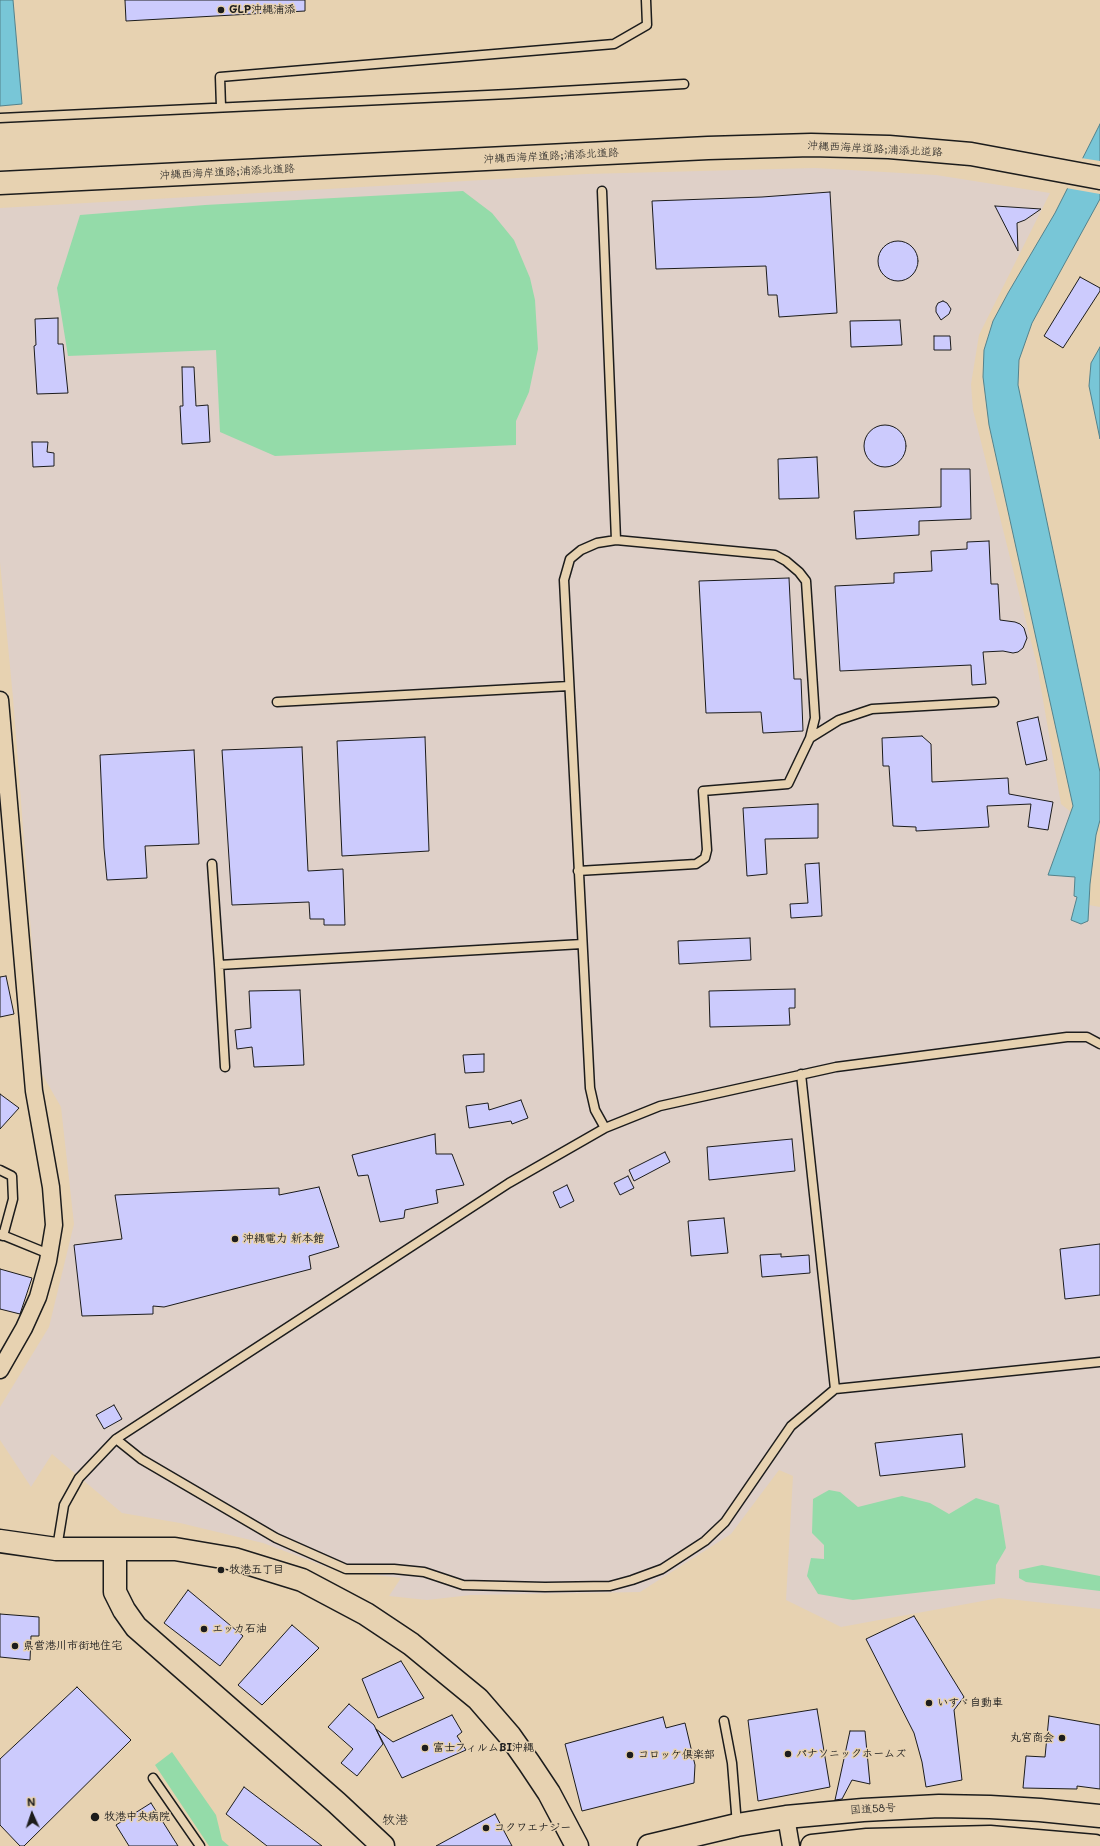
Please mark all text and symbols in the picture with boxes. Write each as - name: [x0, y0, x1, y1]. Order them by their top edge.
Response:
- place label: GLP沖縄浦添: [229, 3, 295, 17]
- marker: GLP沖縄浦添: [216, 5, 226, 15]
- street label: 沖縄西海岸道路;浦添北道路: [807, 139, 943, 159]
- street label: 沖縄西海岸道路;浦添北道路: [483, 146, 619, 166]
- street label: 沖縄西海岸道路;浦添北道路: [159, 162, 295, 182]
- place label: 沖縄電力 新本館: [243, 1232, 324, 1246]
- marker: 沖縄電力 新本館: [230, 1234, 240, 1244]
- place label: 牧港五丁目: [229, 1563, 284, 1577]
- marker: 牧港五丁目: [216, 1565, 226, 1575]
- place label: エッカ石油: [212, 1622, 267, 1636]
- marker: エッカ石油: [199, 1624, 209, 1634]
- place label: 県営港川市街地住宅: [23, 1639, 122, 1653]
- marker: 県営港川市街地住宅: [10, 1641, 20, 1651]
- place label: いすゞ自動車: [937, 1696, 1003, 1710]
- marker: いすゞ自動車: [924, 1698, 934, 1708]
- place label: 丸宮商会: [1010, 1731, 1054, 1745]
- marker: 丸宮商会: [1057, 1733, 1067, 1743]
- place label: 富士フィルムBI沖縄: [433, 1741, 534, 1755]
- marker: 富士フィルムBI沖縄: [420, 1743, 430, 1753]
- place label: パナソニックホームズ: [796, 1747, 906, 1761]
- place label: コロッケ倶楽部: [638, 1748, 715, 1762]
- marker: パナソニックホームズ: [783, 1749, 793, 1759]
- marker: コロッケ倶楽部: [625, 1750, 635, 1760]
- north arrow: [12, 1794, 52, 1834]
- text: N: [27, 1794, 36, 1809]
- street label: 国道58号: [850, 1801, 896, 1817]
- place label: 牧港中央病院: [104, 1810, 170, 1824]
- marker: 牧港中央病院: [89, 1811, 101, 1823]
- district label: 牧港: [382, 1812, 408, 1828]
- place label: コクワエナジー: [494, 1821, 571, 1835]
- marker: コクワエナジー: [481, 1823, 491, 1833]

